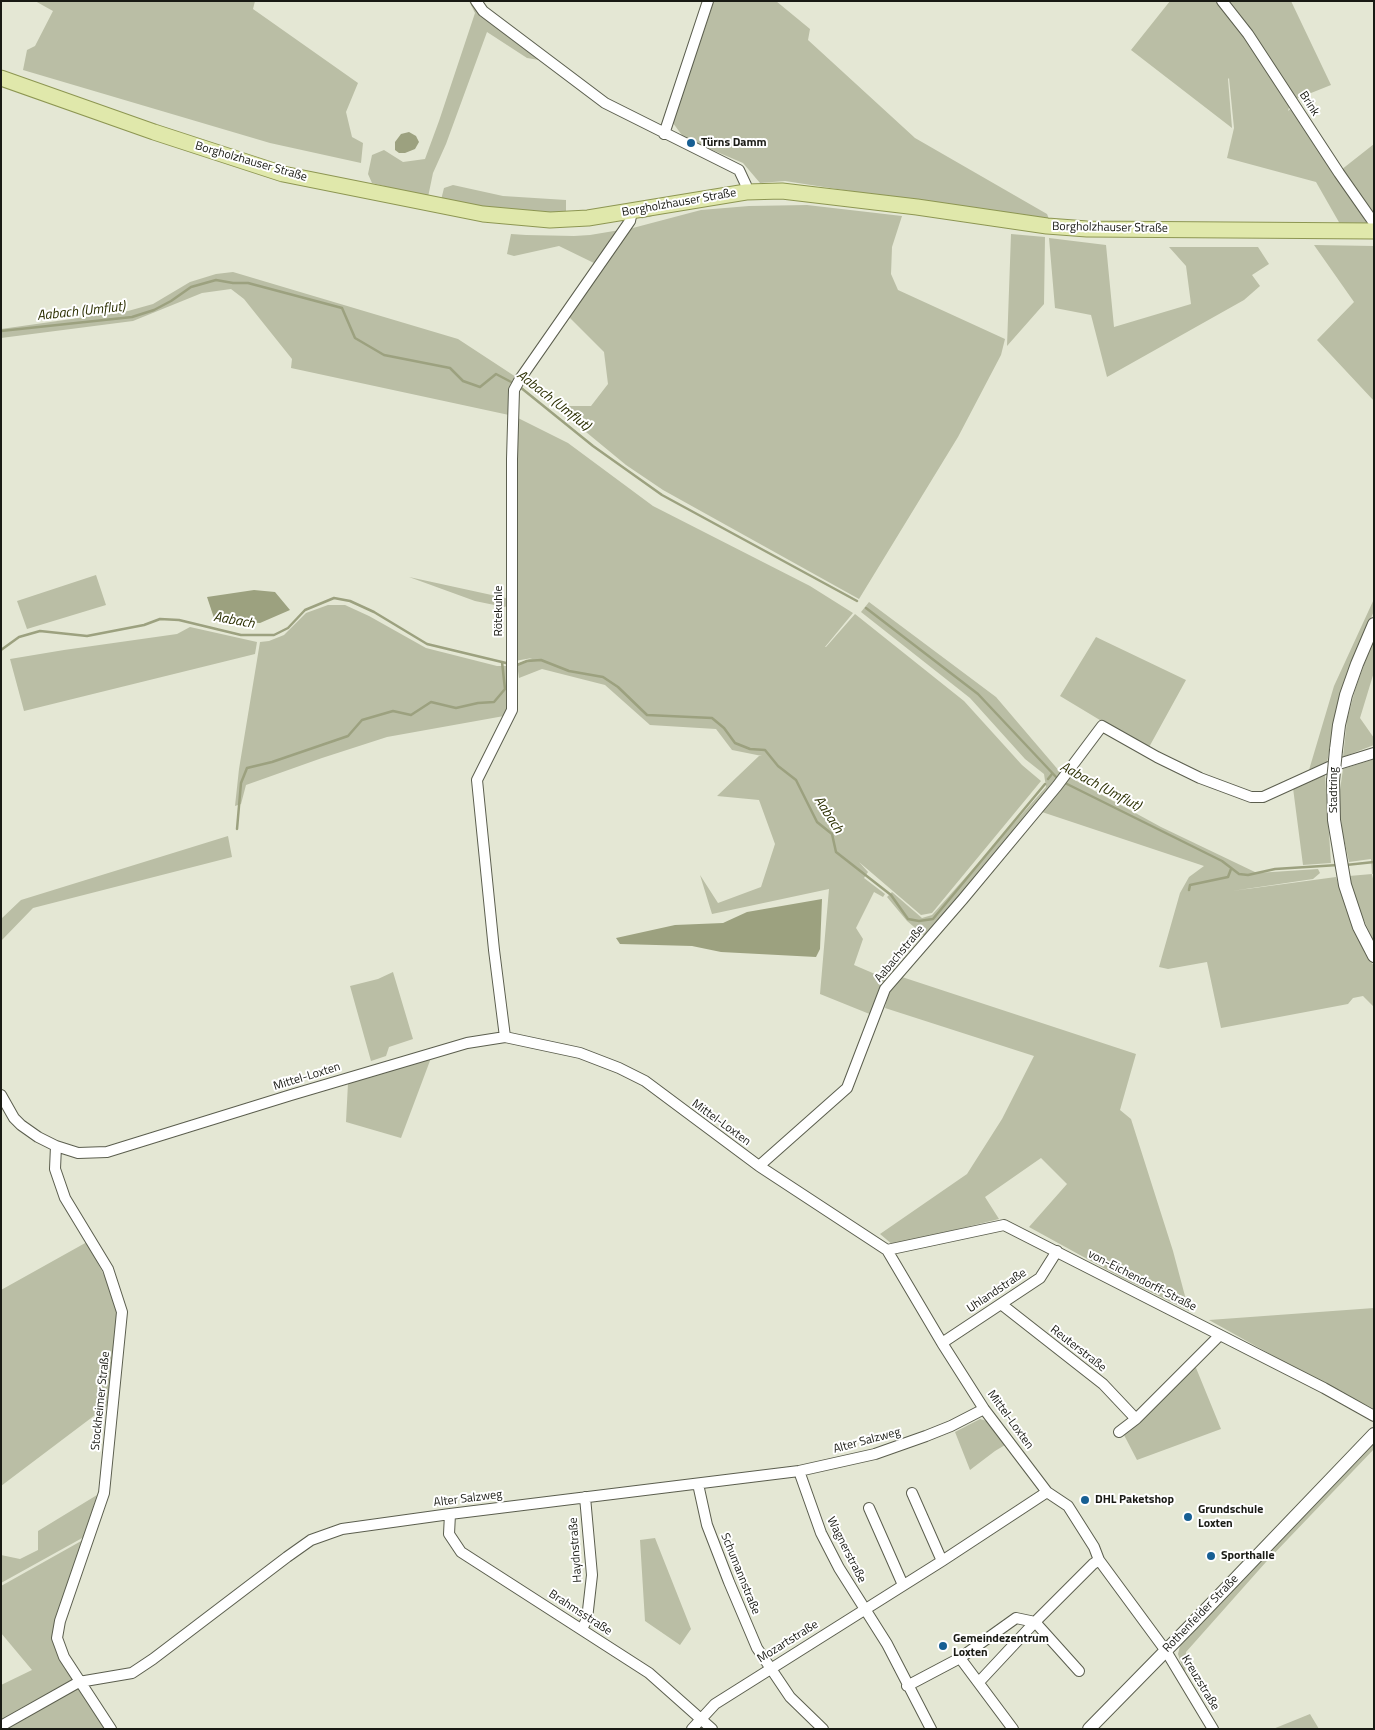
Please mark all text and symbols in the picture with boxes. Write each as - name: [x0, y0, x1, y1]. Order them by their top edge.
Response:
- street label: Brink: [1296, 89, 1322, 119]
- place label: Türns Damm: [701, 136, 767, 150]
- marker: Türns Damm: [685, 137, 697, 149]
- street label: Borgholzhauser Straße: [193, 139, 309, 185]
- street label: Borgholzhauser Straße: [621, 186, 737, 220]
- street label: Borgholzhauser Straße: [1052, 220, 1168, 236]
- water label: Aabach (Umflut): [36, 299, 126, 325]
- water label: Aabach (Umflut): [513, 367, 593, 435]
- street label: Rötekuhle: [492, 585, 506, 637]
- water label: Aabach: [212, 609, 256, 633]
- water label: Aabach (Umflut): [1057, 759, 1143, 815]
- street label: Stadtring: [1327, 767, 1341, 813]
- water label: Aabach: [810, 793, 846, 837]
- street label: Aabachstraße: [872, 923, 928, 985]
- street label: Mittel-Loxten: [272, 1060, 342, 1094]
- street label: Mittel-Loxten: [689, 1097, 753, 1149]
- street label: von-Eichendorff-Straße: [1085, 1247, 1199, 1315]
- street label: Uhlandstraße: [965, 1266, 1029, 1316]
- street label: Reuterstraße: [1047, 1323, 1109, 1375]
- street label: Stockheimer Straße: [89, 1351, 113, 1451]
- street label: Mittel-Loxten: [984, 1388, 1036, 1452]
- street label: Alter Salzweg: [832, 1425, 902, 1457]
- street label: Alter Salzweg: [433, 1488, 503, 1510]
- place label: DHL Paketshop: [1095, 1493, 1174, 1507]
- marker: DHL Paketshop: [1079, 1494, 1091, 1506]
- place label: Grundschule Loxten: [1198, 1503, 1263, 1531]
- marker: Grundschule Loxten: [1182, 1511, 1194, 1523]
- street label: Wagnerstraße: [823, 1515, 869, 1585]
- street label: Haydnstraße: [567, 1517, 585, 1583]
- street label: Schumannstraße: [717, 1531, 763, 1617]
- place label: Sporthalle: [1221, 1549, 1275, 1563]
- marker: Sporthalle: [1205, 1550, 1217, 1562]
- street label: Rothenfelder Straße: [1160, 1572, 1242, 1656]
- street label: Brahmsstraße: [546, 1587, 614, 1639]
- street label: Mozartstraße: [755, 1618, 821, 1666]
- place label: Gemeindezentrum Loxten: [953, 1632, 1049, 1660]
- marker: Gemeindezentrum Loxten: [937, 1640, 949, 1652]
- street label: Kreuzstraße: [1178, 1653, 1222, 1713]

